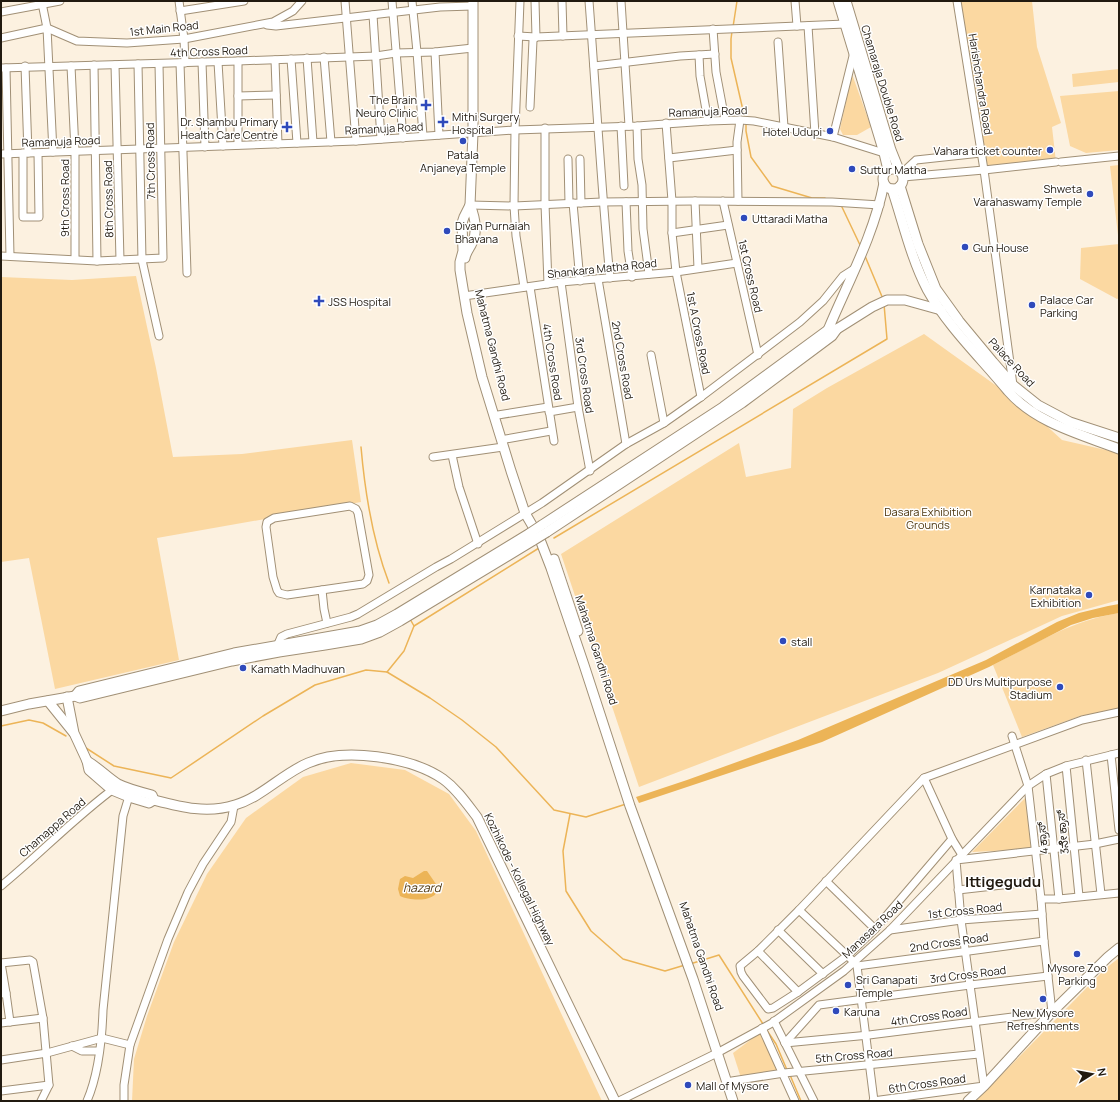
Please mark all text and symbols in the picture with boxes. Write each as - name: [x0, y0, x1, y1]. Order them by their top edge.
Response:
- street label: 1st Main Road: [129, 17, 199, 39]
- street label: Chamaraja Double Road: [858, 23, 908, 143]
- street label: Harishchandra Road: [966, 32, 996, 136]
- street label: 4th Cross Road: [170, 42, 248, 60]
- place label: The Brain Neuro Clinic: [356, 92, 417, 120]
- marker: The Brain Neuro Clinic: [420, 99, 432, 111]
- street label: Ramanuja Road: [668, 102, 748, 120]
- place label: Mithi Surgery Hospital: [452, 109, 519, 137]
- place label: Dr. Shambu Primary Health Care Centre: [180, 114, 279, 142]
- marker: Mithi Surgery Hospital: [437, 116, 449, 128]
- street label: Ramanuja Road: [344, 118, 424, 138]
- marker: Dr. Shambu Primary Health Care Centre: [281, 121, 293, 133]
- street label: 7th Cross Road: [142, 123, 158, 199]
- place label: Hotel Udupi: [763, 124, 822, 139]
- marker: Hotel Udupi: [825, 126, 835, 136]
- street label: Ramanuja Road: [21, 132, 101, 150]
- marker: Patala Anjaneya Temple: [458, 136, 468, 146]
- place label: Vahara ticket counter: [934, 143, 1042, 158]
- marker: Vahara ticket counter: [1045, 145, 1055, 155]
- place label: Patala Anjaneya Temple: [420, 147, 506, 175]
- street label: 9th Cross Road: [57, 159, 72, 237]
- street label: 8th Cross Road: [100, 160, 116, 238]
- place label: Suttur Matha: [860, 162, 927, 177]
- marker: Suttur Matha: [847, 164, 857, 174]
- place label: Shweta Varahaswamy Temple: [974, 181, 1083, 209]
- marker: Shweta Varahaswamy Temple: [1085, 189, 1095, 199]
- place label: Uttaradi Matha: [752, 211, 828, 226]
- marker: Uttaradi Matha: [739, 213, 749, 223]
- place label: Divan Purnaiah Bhavana: [455, 218, 530, 246]
- marker: Divan Purnaiah Bhavana: [442, 226, 452, 236]
- street label: 1st Cross Road: [735, 238, 767, 314]
- place label: Gun House: [973, 240, 1029, 255]
- marker: Gun House: [960, 242, 970, 252]
- street label: Shankara Matha Road: [546, 255, 658, 281]
- street label: Mahatma Gandhi Road: [472, 288, 514, 402]
- street label: 1st A Cross Road: [684, 290, 714, 376]
- place label: Palace Car Parking: [1040, 292, 1094, 320]
- place label: JSS Hospital: [328, 294, 391, 309]
- marker: JSS Hospital: [313, 295, 325, 307]
- marker: Palace Car Parking: [1027, 300, 1037, 310]
- street label: 2nd Cross Road: [609, 320, 637, 400]
- street label: 4th Cross Road: [540, 322, 566, 402]
- street label: Palace Road: [985, 334, 1039, 390]
- street label: 3rd Cross Road: [572, 336, 598, 414]
- park label: Dasara Exhibition Grounds: [884, 504, 972, 532]
- place label: Karnataka Exhibition: [1030, 582, 1081, 610]
- marker: Karnataka Exhibition: [1084, 590, 1094, 600]
- street label: Mahatma Gandhi Road: [572, 593, 622, 707]
- place label: stall: [791, 634, 812, 649]
- marker: stall: [778, 636, 788, 646]
- place label: Kamath Madhuvan: [251, 661, 345, 676]
- marker: Kamath Madhuvan: [238, 663, 248, 673]
- place label: DD Urs Multipurpose Stadium: [948, 674, 1053, 702]
- marker: DD Urs Multipurpose Stadium: [1055, 682, 1065, 692]
- street label: Chamappa Road: [16, 794, 88, 860]
- street label: 3ನೆೇ ಕ್ರಾಸ್: [1052, 808, 1073, 855]
- street label: Kozhikode - Kollegal Highway: [481, 810, 559, 948]
- street label: 4 ಕ್ರಾಸ್: [1033, 820, 1052, 855]
- district label: Ittigegudu: [965, 871, 1041, 892]
- water label: hazard: [403, 879, 443, 896]
- street label: Manasara Road: [838, 897, 906, 961]
- street label: 1st Cross Road: [927, 899, 1003, 921]
- street label: Mahatma Gandhi Road: [676, 900, 728, 1012]
- street label: 2nd Cross Road: [909, 929, 989, 955]
- marker: Mysore Zoo Parking: [1072, 949, 1082, 959]
- place label: Mysore Zoo Parking: [1047, 960, 1107, 988]
- street label: 3rd Cross Road: [929, 962, 1007, 986]
- place label: Sri Ganapati Temple: [856, 972, 918, 1000]
- marker: Sri Ganapati Temple: [843, 980, 853, 990]
- marker: New Mysore Refreshments: [1038, 994, 1048, 1004]
- street label: 4th Cross Road: [890, 1003, 968, 1029]
- place label: Karuna: [844, 1004, 880, 1019]
- place label: New Mysore Refreshments: [1007, 1005, 1079, 1033]
- marker: Karuna: [831, 1006, 841, 1016]
- street label: 5th Cross Road: [815, 1044, 893, 1066]
- north arrow: [1072, 1054, 1112, 1094]
- text: N: [1094, 1067, 1110, 1077]
- street label: 6th Cross Road: [887, 1070, 967, 1096]
- place label: Mall of Mysore: [696, 1078, 769, 1093]
- marker: Mall of Mysore: [683, 1080, 693, 1090]

